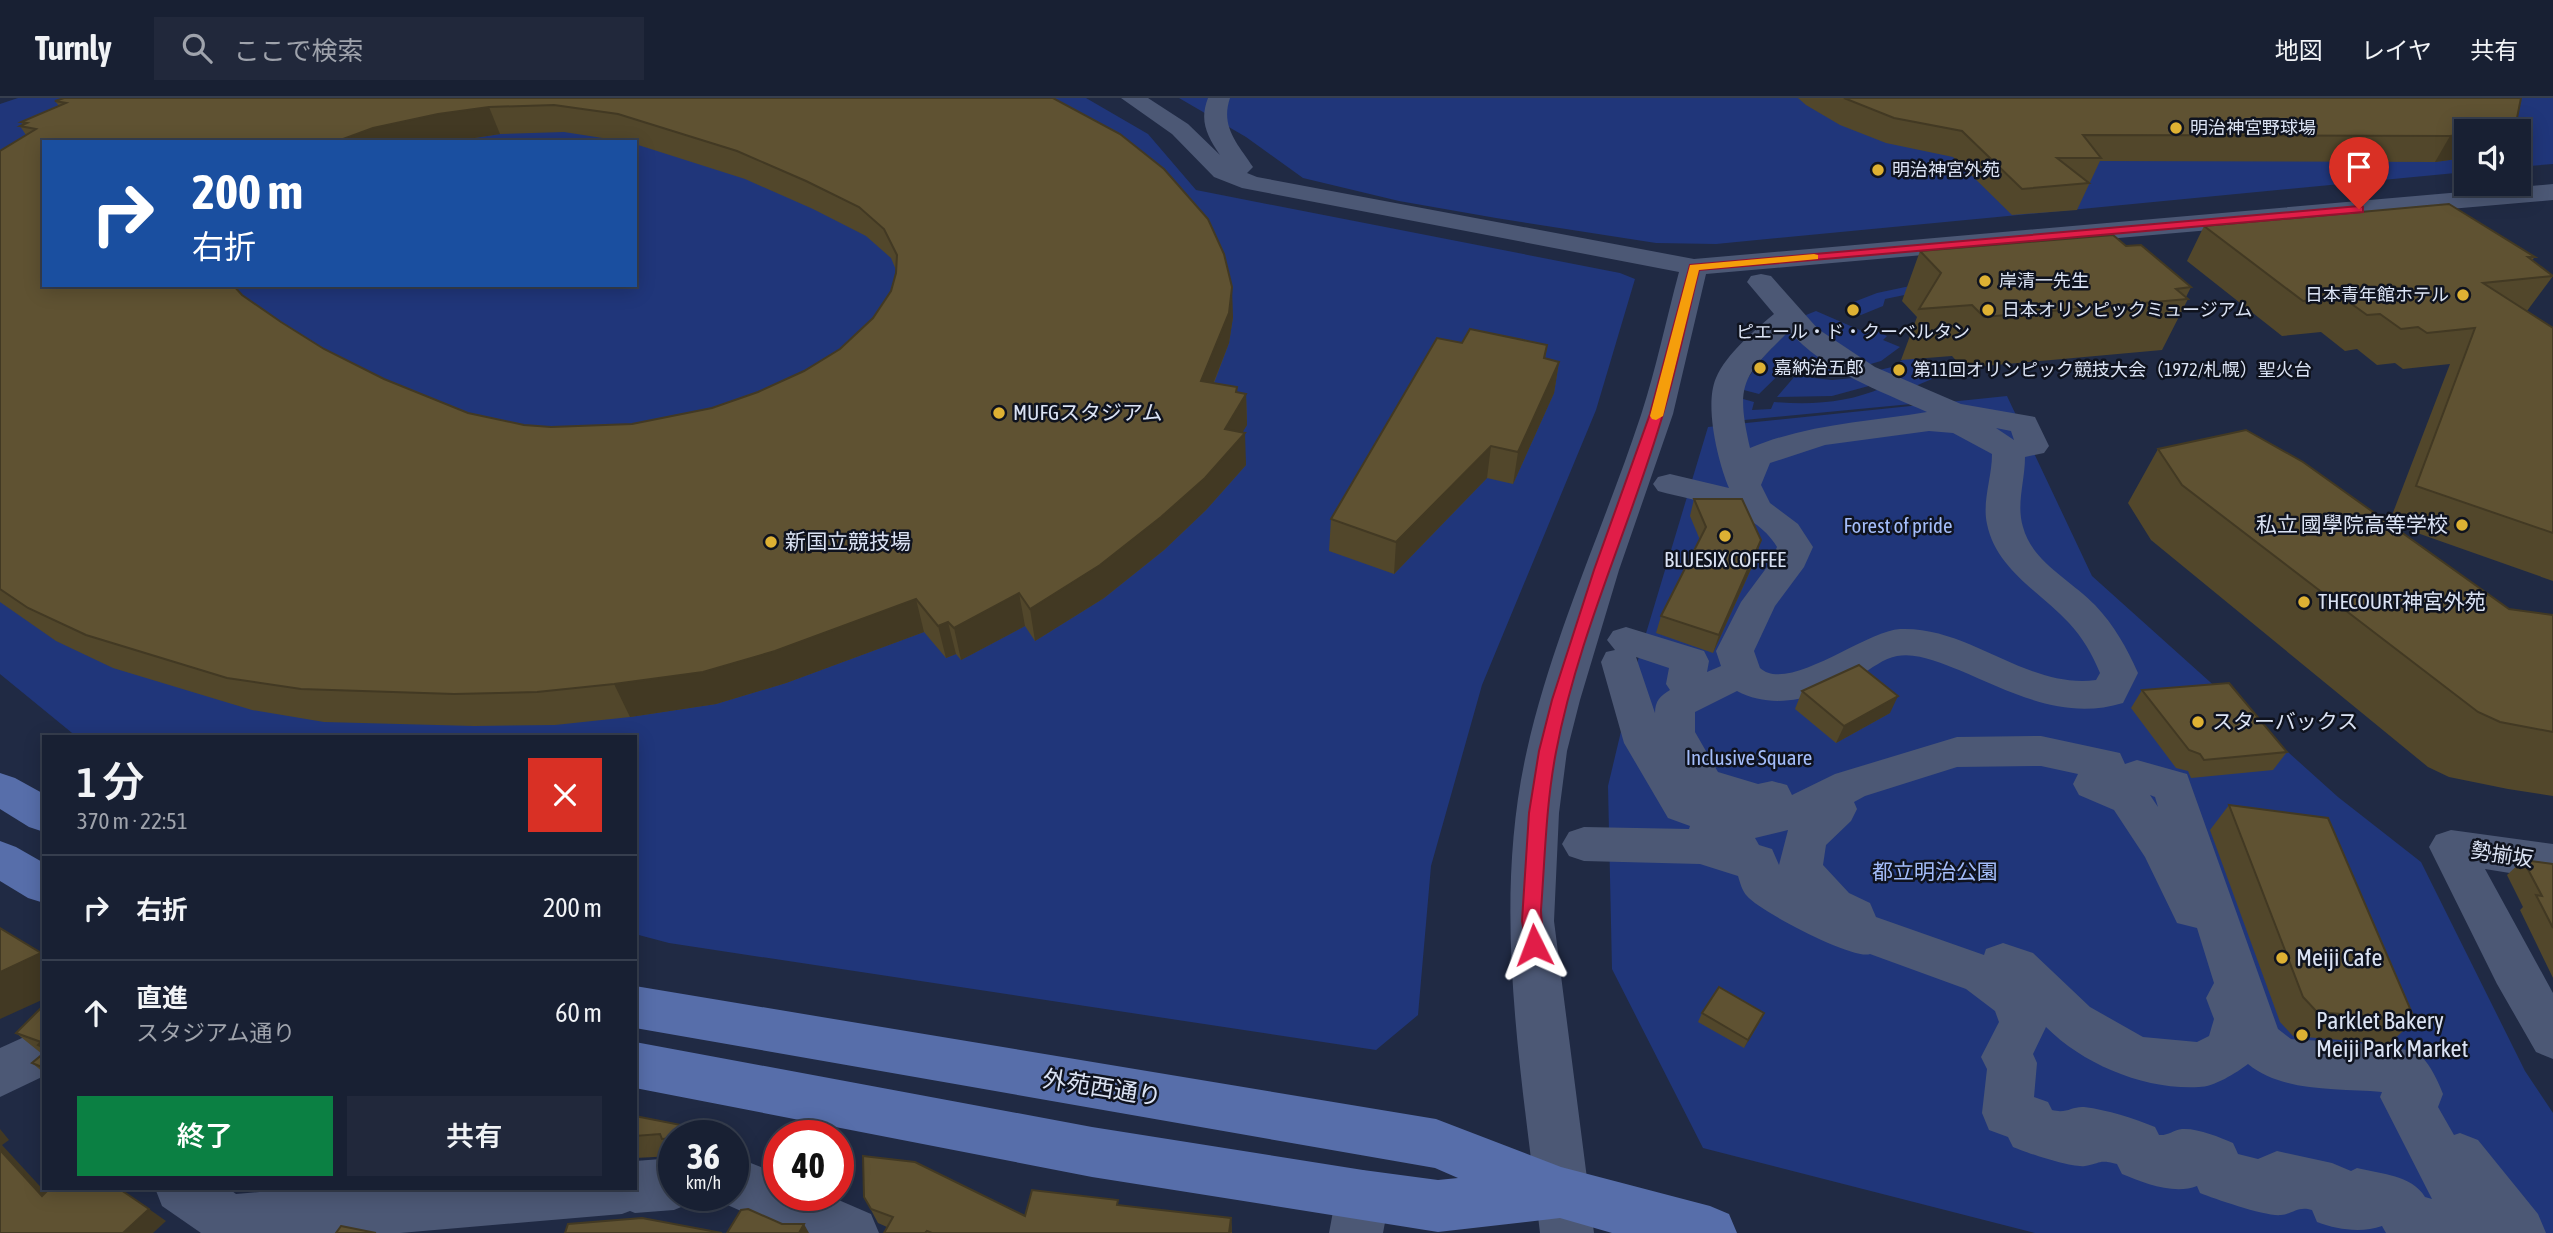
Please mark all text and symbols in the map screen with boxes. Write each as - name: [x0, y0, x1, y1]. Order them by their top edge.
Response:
- search box: [154, 17, 644, 80]
- text: Turnly: [35, 29, 112, 67]
- icon: search: [178, 29, 216, 67]
- text: ここで検索: [234, 36, 364, 66]
- text: 地図: [2275, 37, 2323, 64]
- text: レイヤ: [2361, 37, 2432, 64]
- text: 共有: [2470, 37, 2518, 64]
- place label: 明治神宮野球場: [2190, 117, 2316, 138]
- map controls: [2454, 119, 2531, 196]
- button: sound: [2454, 119, 2531, 196]
- marker: 明治神宮野球場: [2168, 120, 2184, 136]
- pin: [2329, 137, 2389, 209]
- icon: arrive: [2340, 148, 2378, 186]
- place label: 明治神宮外苑: [1892, 159, 2000, 180]
- marker: 明治神宮外苑: [1870, 162, 1886, 178]
- text: 200 m: [192, 163, 303, 219]
- icon: right: [77, 168, 168, 259]
- text: 右折: [192, 228, 256, 265]
- place label: 岸清一先生: [1999, 270, 2089, 291]
- marker: 岸清一先生: [1977, 273, 1993, 289]
- place label: 日本青年館ホテル: [2305, 284, 2449, 305]
- marker: 日本青年館ホテル: [2455, 287, 2471, 303]
- place label: 日本オリンピックミュージアム: [2002, 299, 2252, 320]
- marker: ピエール・ド・クーベルタン: [1845, 302, 1861, 318]
- marker: 日本オリンピックミュージアム: [1980, 302, 1996, 318]
- place label: ピエール・ド・クーベルタン: [1736, 321, 1970, 342]
- place label: 嘉納治五郎: [1774, 357, 1864, 378]
- place label: 第11回オリンピック競技大会（1972/札幌）聖火台: [1913, 359, 2312, 380]
- marker: 嘉納治五郎: [1752, 360, 1768, 376]
- marker: 第11回オリンピック競技大会（1972/札幌）聖火台: [1891, 362, 1907, 378]
- place label: MUFGスタジアム: [1013, 400, 1163, 424]
- marker: MUFGスタジアム: [991, 405, 1007, 421]
- place label: 私立 國學院高等学校: [2256, 512, 2448, 536]
- park label: Forest of pride: [1844, 513, 1953, 537]
- marker: 私立 國學院高等学校: [2454, 517, 2470, 533]
- marker: BLUESIX COFFEE: [1717, 528, 1733, 544]
- place label: 新国立競技場: [785, 529, 911, 553]
- marker: 新国立競技場: [763, 534, 779, 550]
- place label: BLUESIX COFFEE: [1664, 547, 1786, 571]
- place label: THECOURT神宮外苑: [2318, 589, 2486, 613]
- marker: THECOURT神宮外苑: [2296, 594, 2312, 610]
- place label: スターバックス: [2212, 709, 2358, 733]
- marker: スターバックス: [2190, 714, 2206, 730]
- park label: Inclusive Square: [1686, 745, 1812, 769]
- text: 1 分: [77, 758, 145, 806]
- button: close: [528, 758, 602, 832]
- text: 370 m · 22:51: [77, 808, 188, 834]
- street label: 勢揃坂: [2469, 837, 2535, 871]
- park label: 都立明治公園: [1872, 859, 1998, 883]
- icon: right: [77, 889, 115, 927]
- text: 200 m: [543, 893, 602, 923]
- text: 右折: [136, 895, 188, 925]
- position arrow: [1497, 908, 1571, 982]
- place label: Meiji Cafe: [2296, 944, 2382, 971]
- marker: Meiji Cafe: [2274, 950, 2290, 966]
- text: 直進: [136, 983, 188, 1013]
- icon: ahead: [77, 994, 115, 1032]
- text: 60 m: [555, 998, 602, 1028]
- place label: Parklet Bakery Meiji Park Market: [2316, 1007, 2468, 1062]
- text: スタジアム通り: [136, 1020, 295, 1046]
- marker: Parklet Bakery Meiji Park Market: [2294, 1027, 2310, 1043]
- street label: 外苑西通り: [1041, 1065, 1163, 1110]
- button: 終了: [77, 1096, 333, 1176]
- button: 共有: [347, 1096, 602, 1176]
- speed limit sign: 40: [763, 1120, 854, 1211]
- text: 36: [687, 1136, 720, 1176]
- text: km/h: [686, 1172, 721, 1193]

